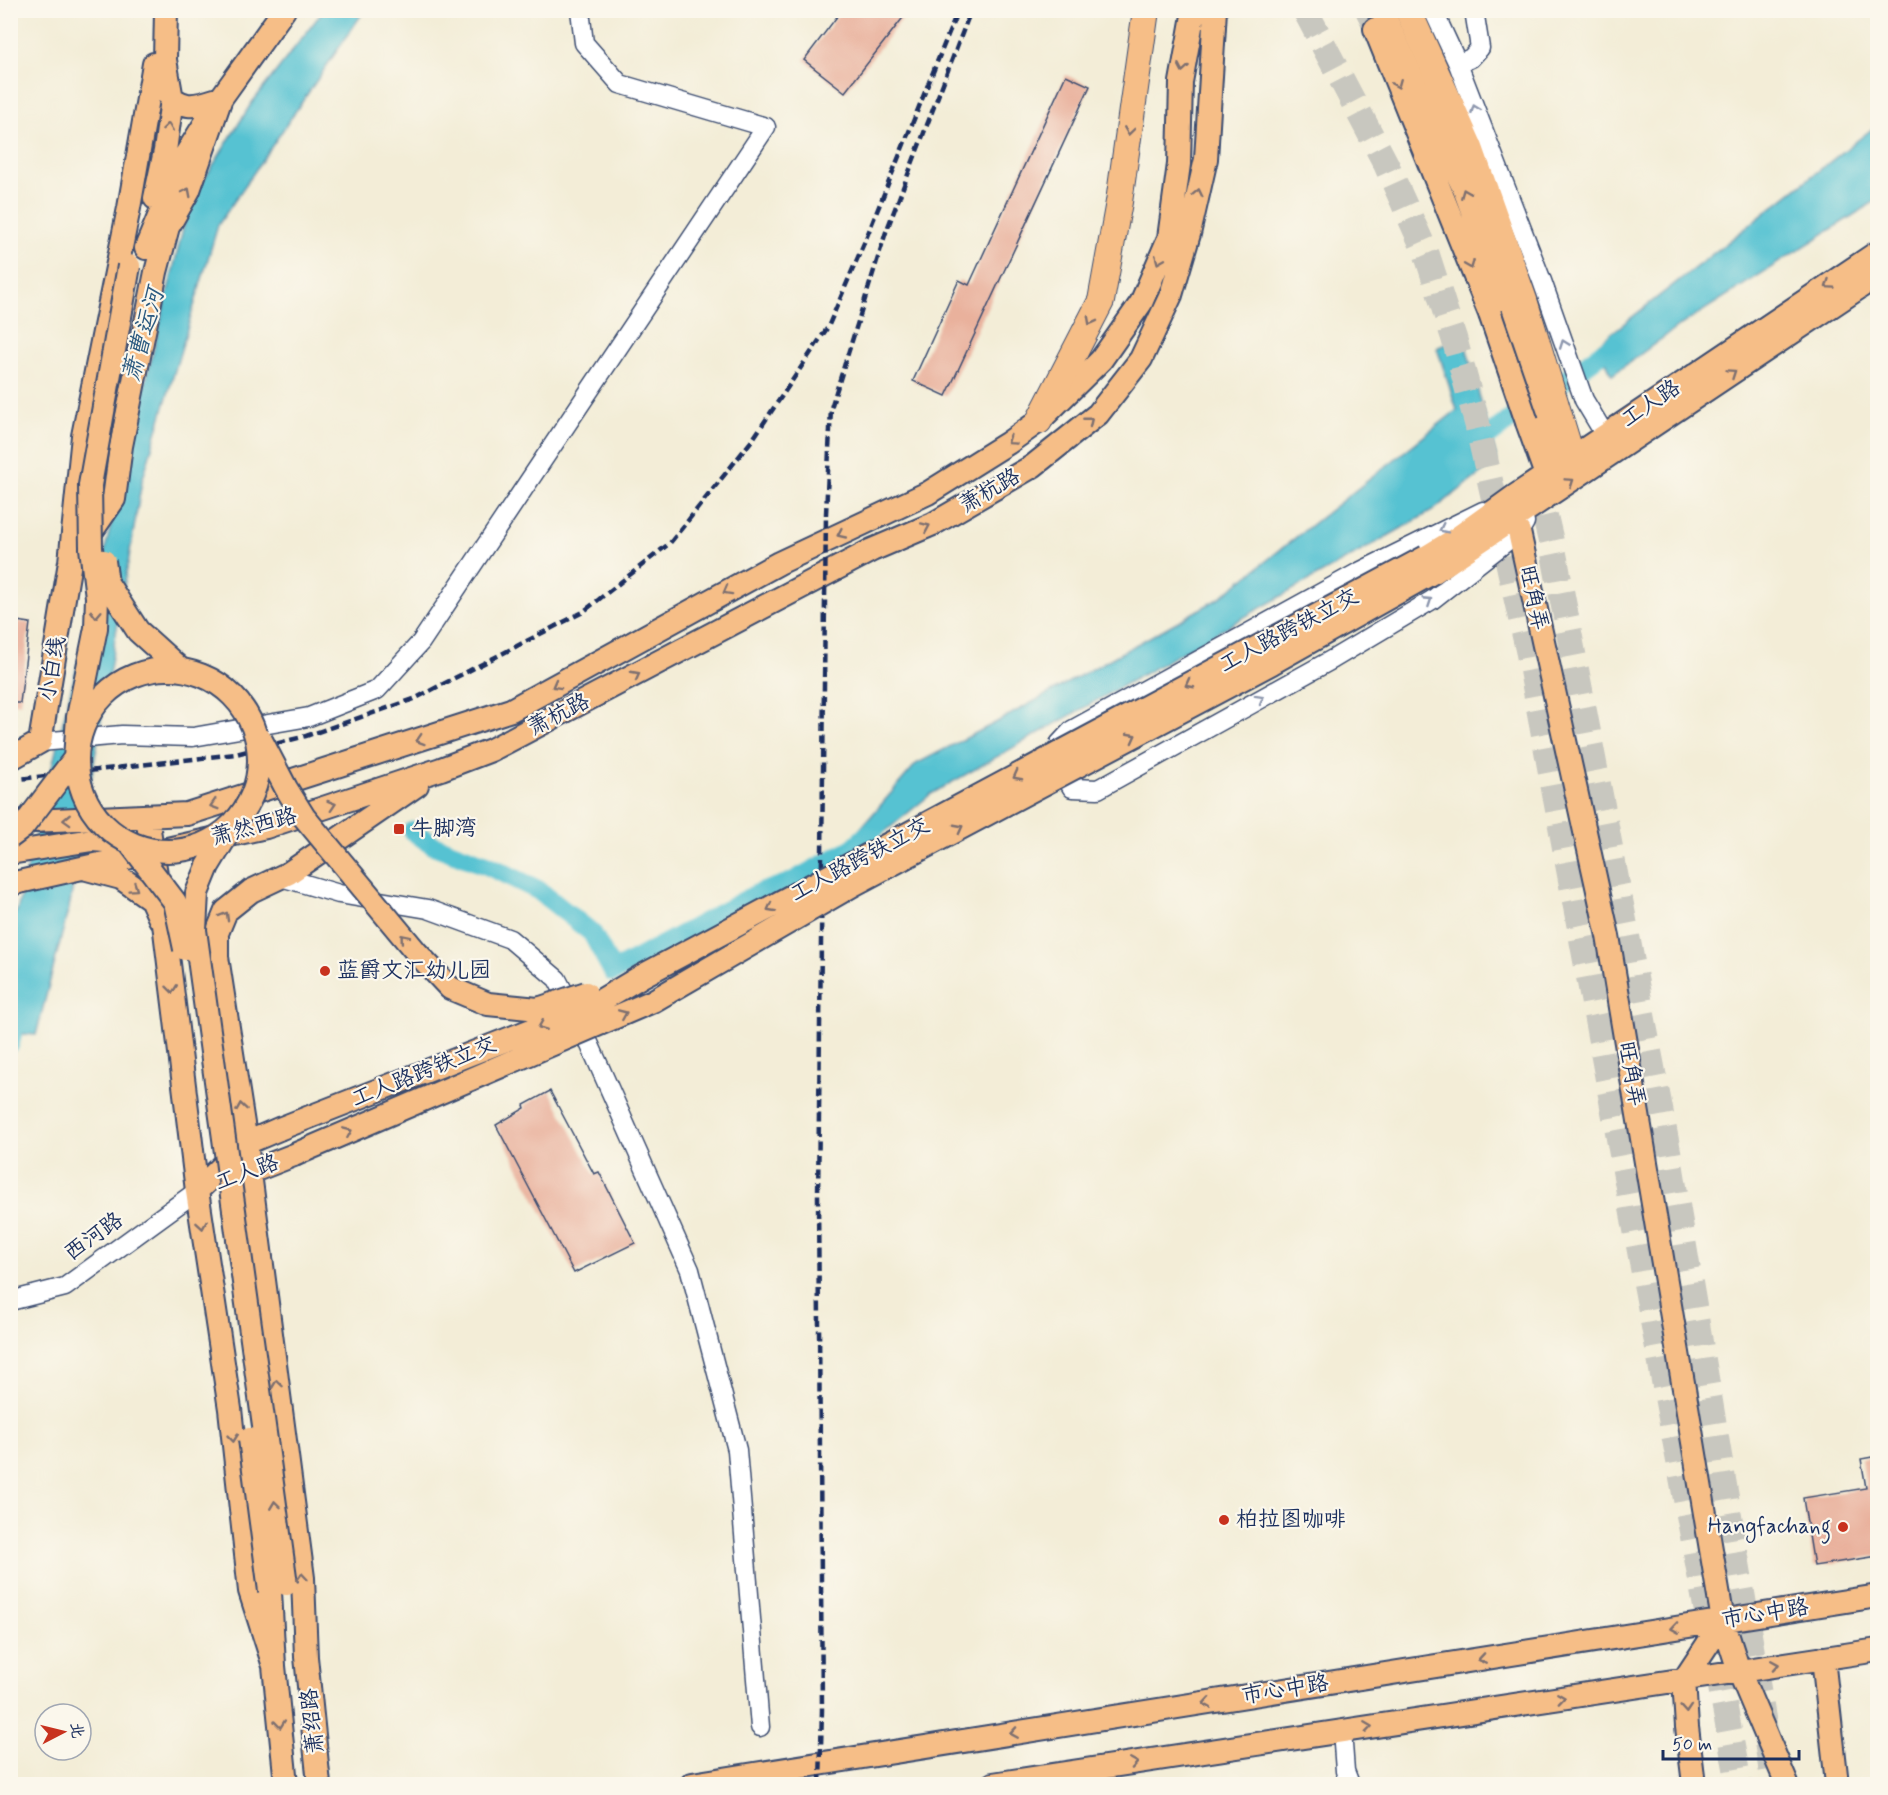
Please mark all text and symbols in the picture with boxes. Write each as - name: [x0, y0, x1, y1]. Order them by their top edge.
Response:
- one-way arrow: [1178, 63, 1190, 73]
- one-way arrow: [1390, 78, 1402, 89]
- one-way arrow: [1470, 104, 1482, 115]
- one-way arrow: [162, 122, 174, 131]
- one-way arrow: [1124, 126, 1136, 135]
- one-way arrow: [180, 187, 192, 198]
- one-way arrow: [1191, 188, 1204, 198]
- one-way arrow: [1460, 188, 1473, 199]
- one-way arrow: [1154, 254, 1166, 265]
- one-way arrow: [1463, 259, 1475, 270]
- one-way arrow: [1825, 278, 1836, 289]
- water label: 萧曹运河: [116, 281, 173, 385]
- one-way arrow: [1087, 315, 1098, 325]
- one-way arrow: [1559, 340, 1572, 350]
- one-way arrow: [1726, 368, 1736, 380]
- street label: 工人路: [1616, 374, 1686, 434]
- one-way arrow: [1082, 417, 1093, 428]
- one-way arrow: [1007, 434, 1018, 445]
- street label: 萧杭路: [954, 462, 1026, 520]
- one-way arrow: [1564, 477, 1574, 489]
- one-way arrow: [919, 522, 930, 534]
- one-way arrow: [1438, 522, 1449, 534]
- one-way arrow: [836, 526, 847, 538]
- street label: 旺角弄: [1512, 563, 1554, 633]
- street label: 工人路跨铁立交: [1214, 582, 1364, 680]
- one-way arrow: [723, 584, 734, 595]
- one-way arrow: [1422, 597, 1433, 608]
- one-way arrow: [90, 610, 102, 619]
- street label: 小白线: [33, 634, 73, 704]
- one-way arrow: [630, 671, 640, 682]
- one-way arrow: [1185, 677, 1195, 688]
- one-way arrow: [552, 678, 563, 689]
- street label: 萧杭路: [523, 688, 595, 742]
- one-way arrow: [1253, 695, 1264, 706]
- one-way arrow: [415, 732, 426, 745]
- one-way arrow: [1125, 733, 1136, 744]
- one-way arrow: [1013, 769, 1023, 780]
- one-way arrow: [209, 798, 220, 811]
- one-way arrow: [326, 800, 337, 812]
- street label: 萧然西路: [208, 802, 300, 852]
- street label: 工人路跨铁立交: [785, 811, 935, 909]
- one-way arrow: [63, 814, 72, 826]
- place label: 牛脚湾: [411, 815, 477, 843]
- marker: 牛脚湾: [392, 822, 406, 836]
- one-way arrow: [953, 824, 964, 835]
- one-way arrow: [128, 880, 138, 892]
- one-way arrow: [767, 901, 777, 912]
- one-way arrow: [218, 912, 229, 923]
- one-way arrow: [401, 934, 412, 945]
- place label: 蓝爵文汇幼儿园: [337, 957, 491, 985]
- marker: 蓝爵文汇幼儿园: [318, 964, 332, 978]
- one-way arrow: [166, 985, 178, 994]
- one-way arrow: [617, 1009, 628, 1021]
- one-way arrow: [537, 1018, 548, 1031]
- street label: 工人路跨铁立交: [347, 1030, 501, 1114]
- street label: 旺角弄: [1611, 1039, 1651, 1109]
- one-way arrow: [235, 1103, 247, 1112]
- one-way arrow: [341, 1127, 352, 1139]
- street label: 工人路: [211, 1149, 283, 1197]
- street label: 西河路: [59, 1206, 129, 1268]
- one-way arrow: [195, 1220, 207, 1229]
- one-way arrow: [271, 1379, 284, 1388]
- one-way arrow: [226, 1434, 239, 1443]
- one-way arrow: [269, 1501, 281, 1510]
- place label: 柏拉图咖啡: [1236, 1506, 1346, 1534]
- marker: 柏拉图咖啡: [1217, 1513, 1231, 1527]
- place label: Hangfachang: [1708, 1513, 1831, 1544]
- marker: Hangfachang: [1836, 1520, 1850, 1534]
- one-way arrow: [296, 1573, 309, 1582]
- street label: 市心中路: [1719, 1593, 1811, 1635]
- one-way arrow: [1670, 1622, 1679, 1634]
- one-way arrow: [1477, 1652, 1487, 1665]
- one-way arrow: [1770, 1660, 1779, 1672]
- street label: 市心中路: [1239, 1669, 1331, 1711]
- street label: 萧绍路: [296, 1687, 330, 1755]
- one-way arrow: [1556, 1693, 1566, 1705]
- one-way arrow: [1202, 1696, 1211, 1708]
- north arrow: [33, 1702, 93, 1762]
- one-way arrow: [1679, 1705, 1692, 1714]
- one-way arrow: [273, 1719, 286, 1728]
- text: 北: [65, 1721, 88, 1740]
- one-way arrow: [1364, 1721, 1373, 1733]
- scale bar: [1663, 1723, 1800, 1761]
- one-way arrow: [1009, 1727, 1019, 1739]
- text: 50 m: [1672, 1733, 1712, 1757]
- one-way arrow: [1129, 1757, 1139, 1769]

